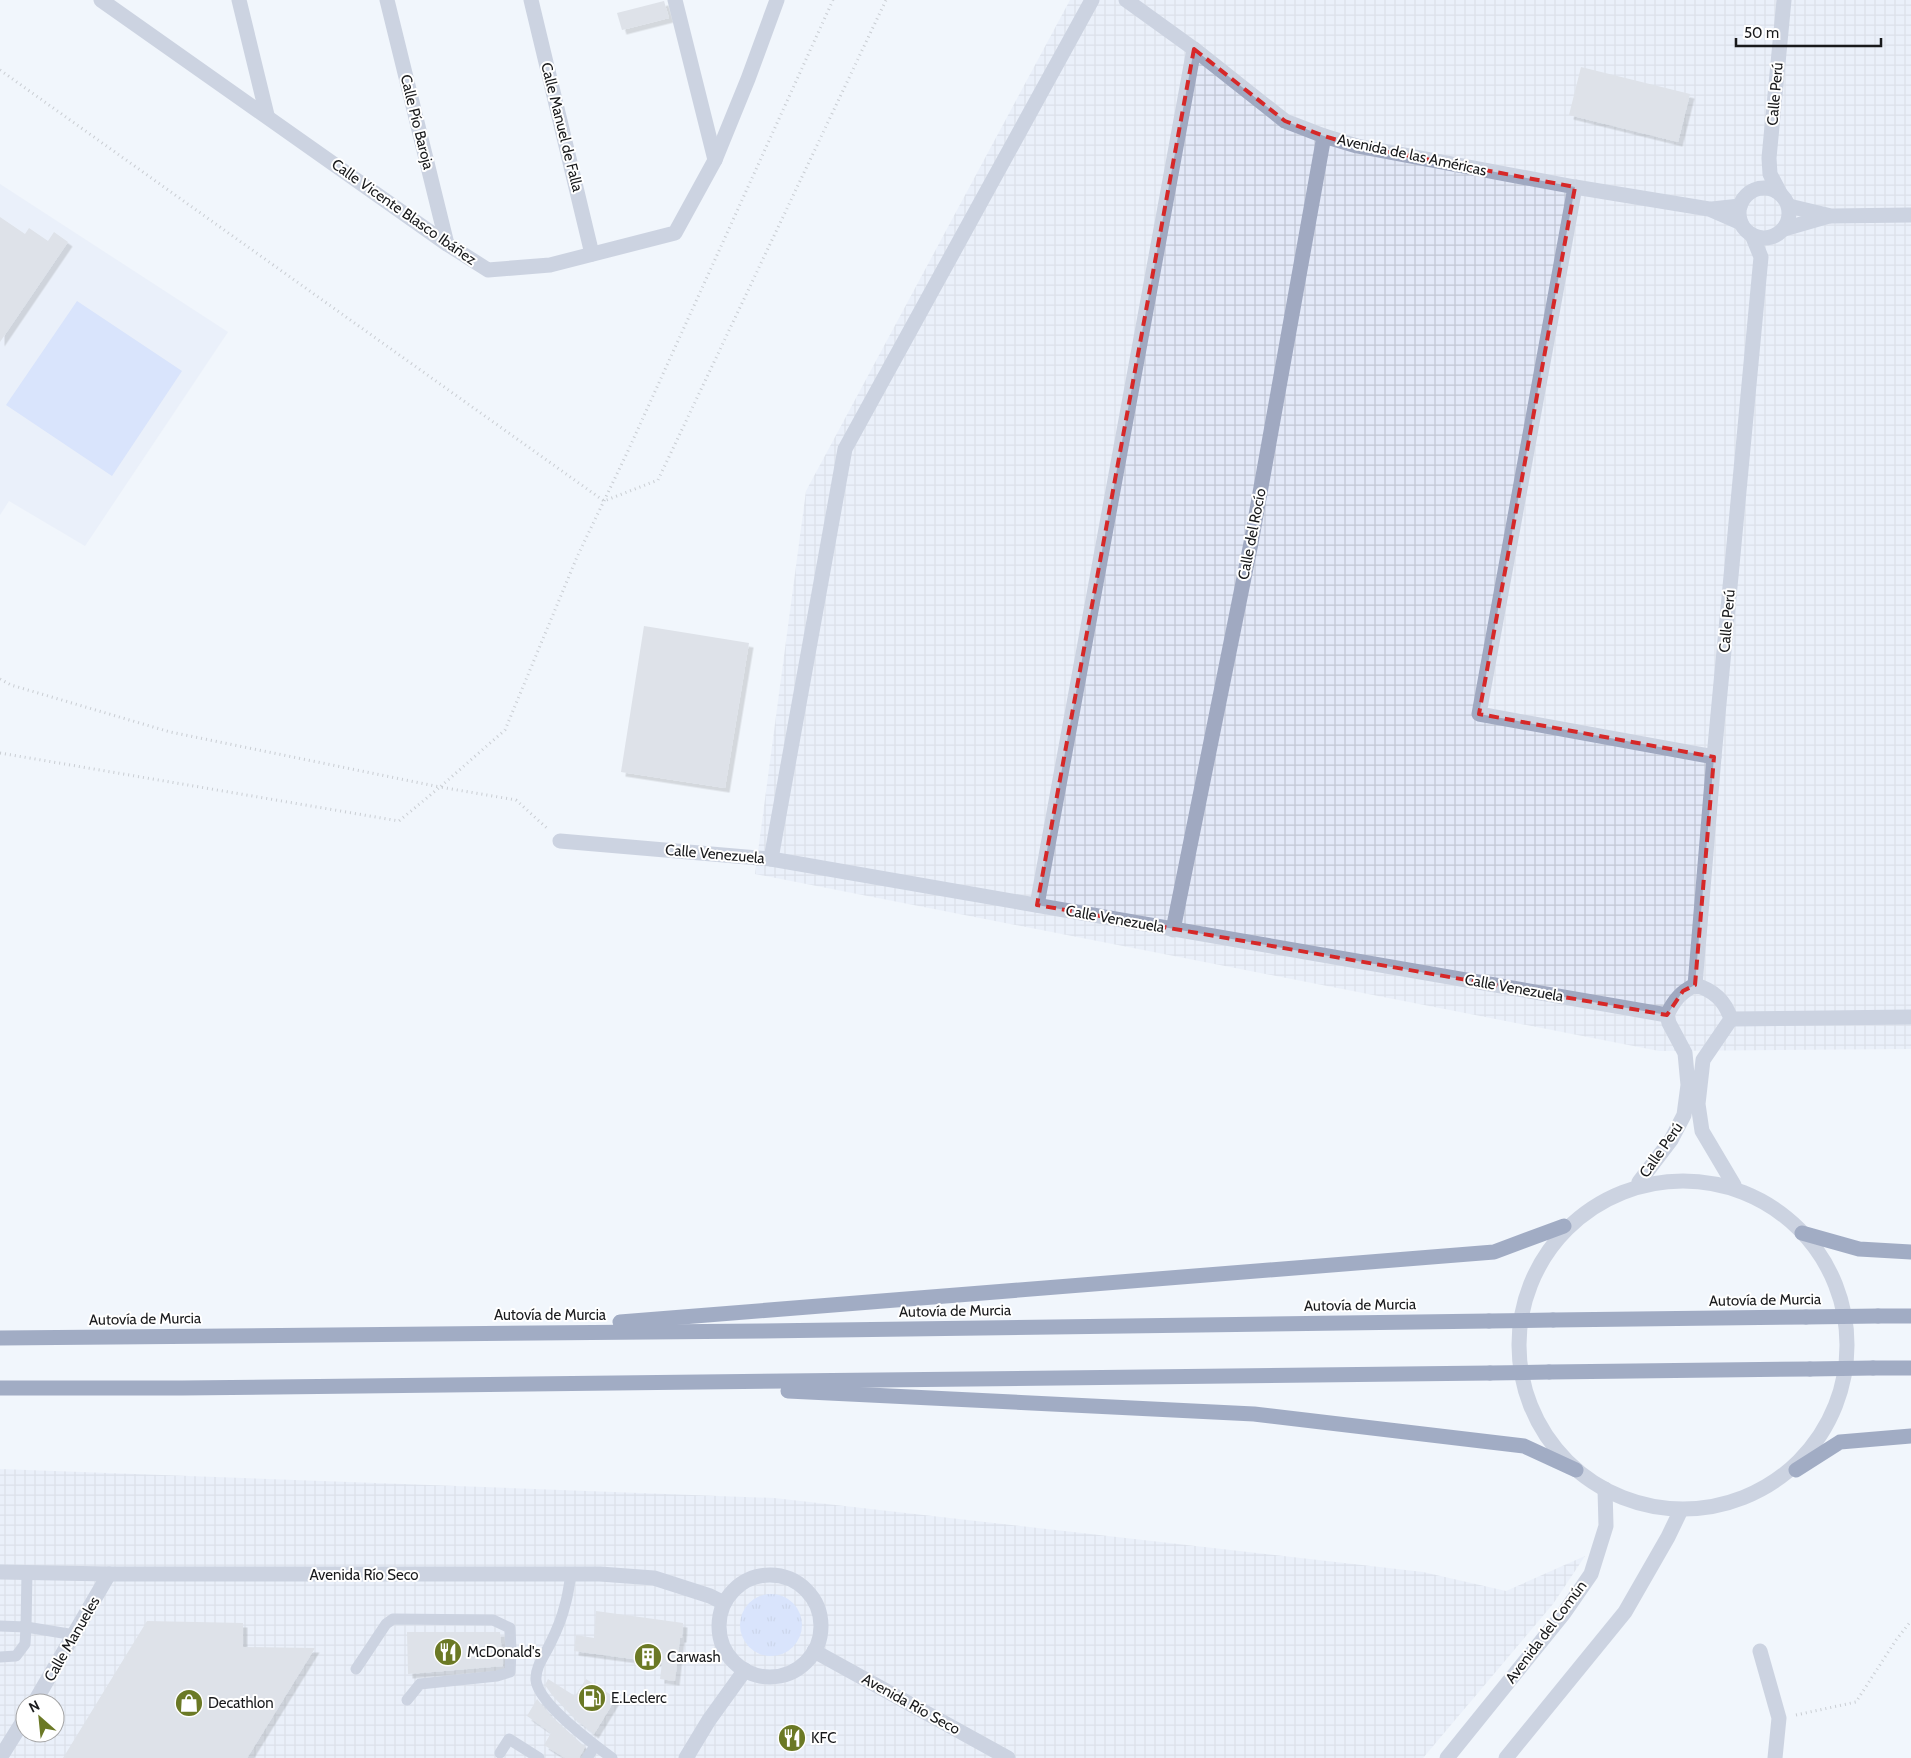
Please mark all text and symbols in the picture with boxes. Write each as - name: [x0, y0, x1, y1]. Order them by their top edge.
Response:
- scale bar: [1736, 15, 1881, 47]
- text: 50 m: [1744, 24, 1779, 42]
- street label: Calle Manuel de Falla: [537, 61, 587, 194]
- street label: Calle Perú: [1763, 62, 1787, 126]
- street label: Calle Pío Baroja: [397, 73, 438, 172]
- street label: Avenida de las Américas: [1336, 130, 1488, 180]
- street label: Calle Vicente Blasco Ibáñez: [328, 155, 480, 269]
- street label: Calle del Rocío: [1234, 487, 1270, 581]
- street label: Calle Perú: [1715, 589, 1739, 653]
- street label: Calle Venezuela: [664, 841, 766, 867]
- street label: Calle Venezuela: [1064, 901, 1167, 937]
- street label: Calle Venezuela: [1463, 970, 1566, 1006]
- street label: Calle Perú: [1636, 1119, 1686, 1181]
- street label: Autovía de Murcia: [1709, 1290, 1822, 1310]
- street label: Autovía de Murcia: [1304, 1295, 1417, 1315]
- street label: Autovía de Murcia: [899, 1301, 1012, 1321]
- street label: Autovía de Murcia: [494, 1306, 607, 1324]
- street label: Autovía de Murcia: [89, 1309, 202, 1329]
- street label: Avenida Río Seco: [309, 1566, 419, 1584]
- street label: Avenida del Común: [1502, 1577, 1590, 1687]
- street label: Calle Manueles: [40, 1593, 104, 1685]
- restaurant icon: McDonald's: [433, 1637, 463, 1667]
- building icon: Carwash: [633, 1642, 663, 1672]
- place label: McDonald's: [467, 1643, 541, 1661]
- place label: Carwash: [667, 1648, 721, 1666]
- street label: Avenida Río Seco: [859, 1670, 963, 1738]
- fuel station icon: E.Leclerc: [577, 1683, 607, 1713]
- shop icon: Decathlon: [174, 1688, 204, 1718]
- place label: E.Leclerc: [611, 1689, 667, 1707]
- north arrow: [15, 1693, 65, 1743]
- place label: Decathlon: [208, 1694, 274, 1712]
- text: N: [26, 1696, 43, 1717]
- restaurant icon: KFC: [777, 1723, 807, 1753]
- place label: KFC: [811, 1729, 836, 1747]

